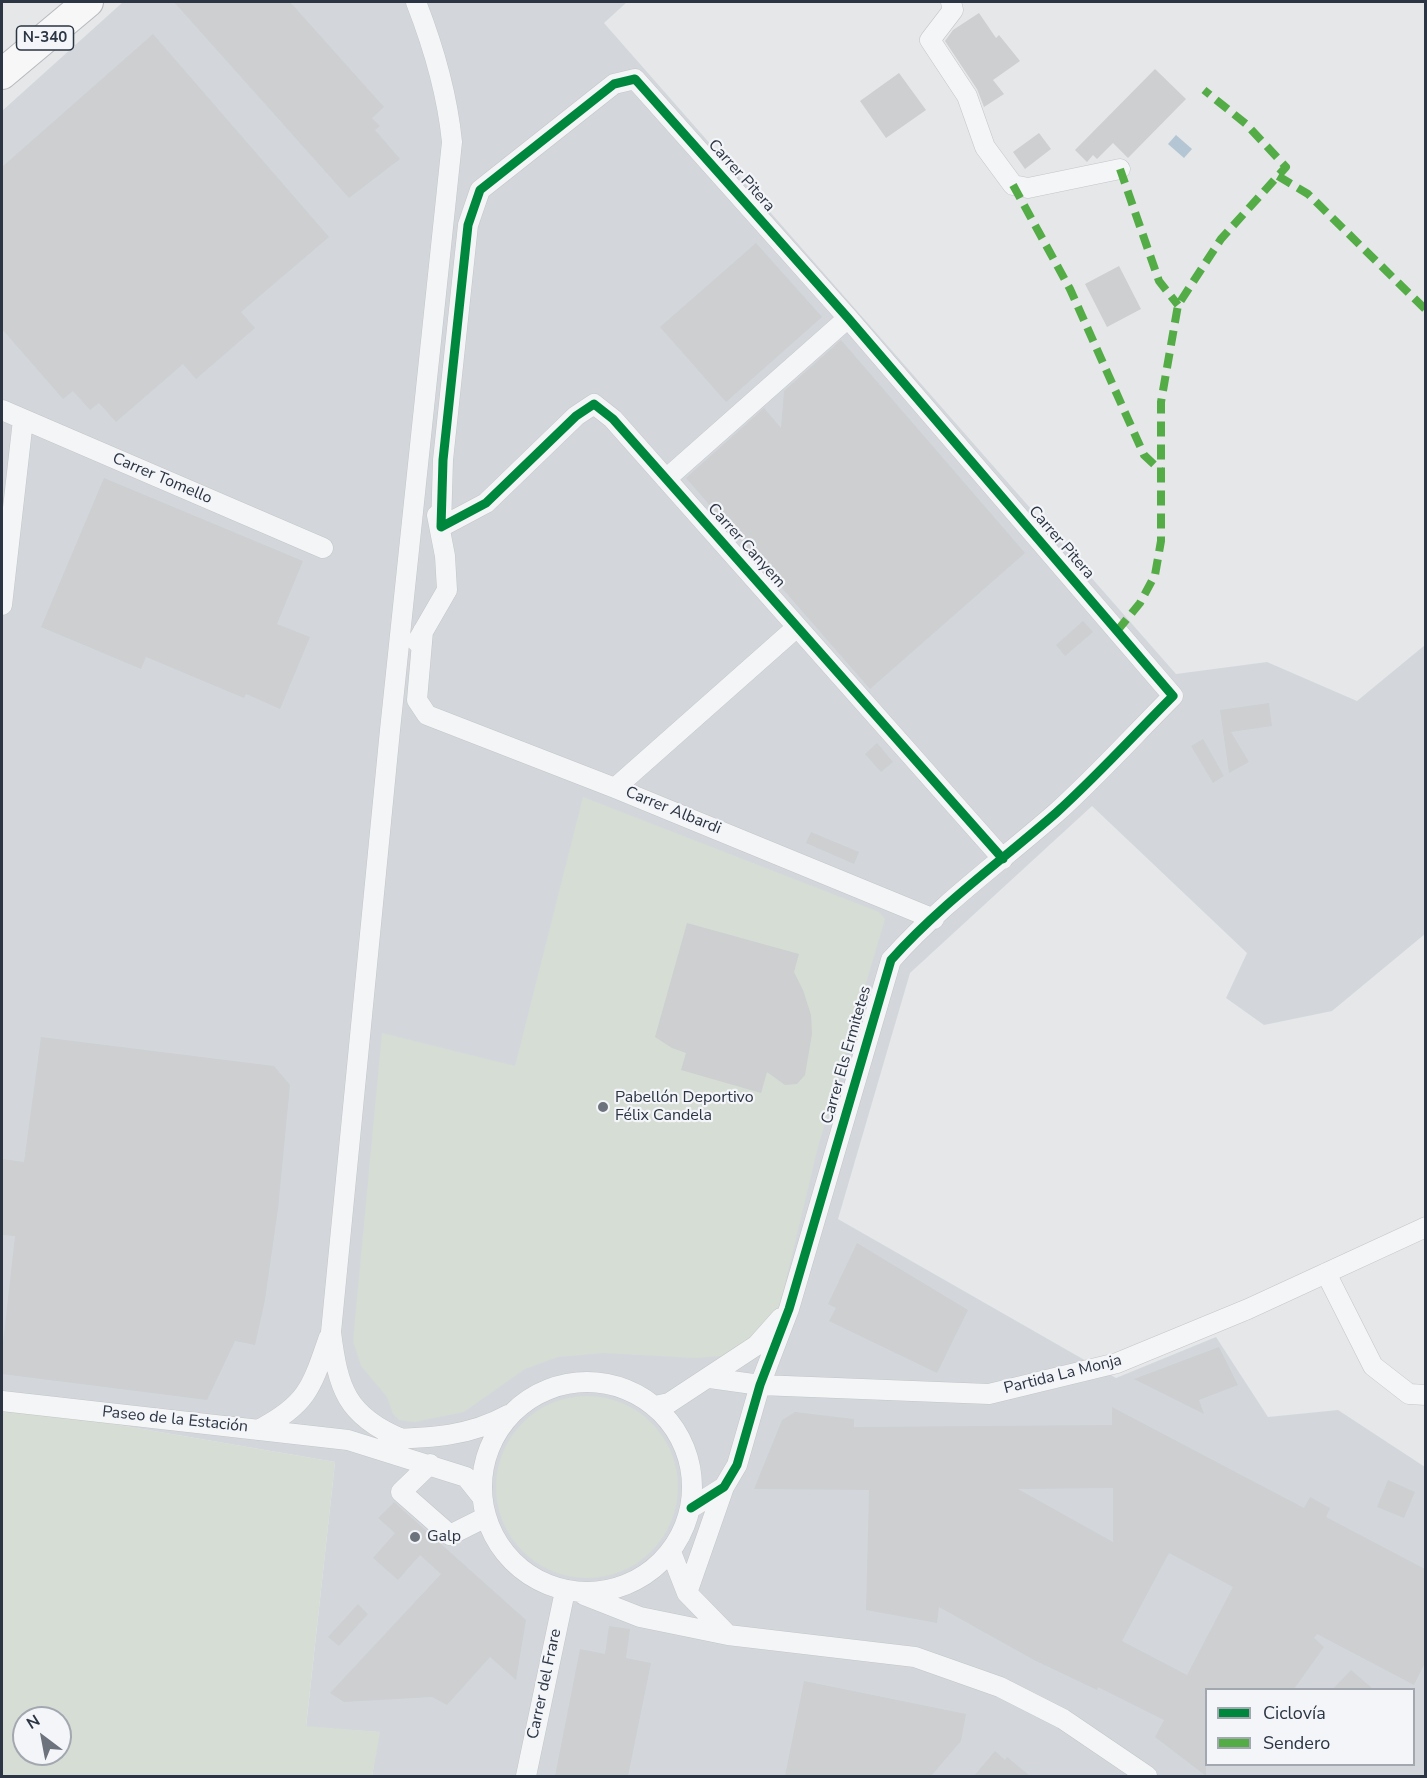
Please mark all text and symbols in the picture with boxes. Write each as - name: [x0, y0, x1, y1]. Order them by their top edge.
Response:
- road number: N-340: [16, 26, 74, 50]
- street label: Carrer Pitera: [704, 136, 778, 216]
- street label: Carrer Tomello: [109, 449, 215, 509]
- street label: Carrer Canyem: [703, 500, 789, 592]
- street label: Carrer Pitera: [1024, 502, 1098, 584]
- street label: Carrer Albardi: [622, 783, 724, 839]
- street label: Carrer Els Ermitetes: [818, 984, 876, 1126]
- place label: Pabellón Deportivo Félix Candela: [615, 1088, 754, 1126]
- marker: Pabellón Deportivo Félix Candela: [596, 1100, 610, 1114]
- street label: Partida La Monja: [1002, 1351, 1124, 1399]
- street label: Paseo de la Estación: [101, 1403, 249, 1437]
- place label: Galp: [427, 1527, 461, 1547]
- marker: Galp: [408, 1530, 422, 1544]
- street label: Carrer del Frare: [524, 1627, 566, 1741]
- legend: [1205, 1688, 1415, 1766]
- text: Ciclovía: [1263, 1701, 1326, 1725]
- north arrow: [12, 1706, 72, 1766]
- text: N: [23, 1710, 44, 1735]
- text: Sendero: [1263, 1731, 1330, 1755]

